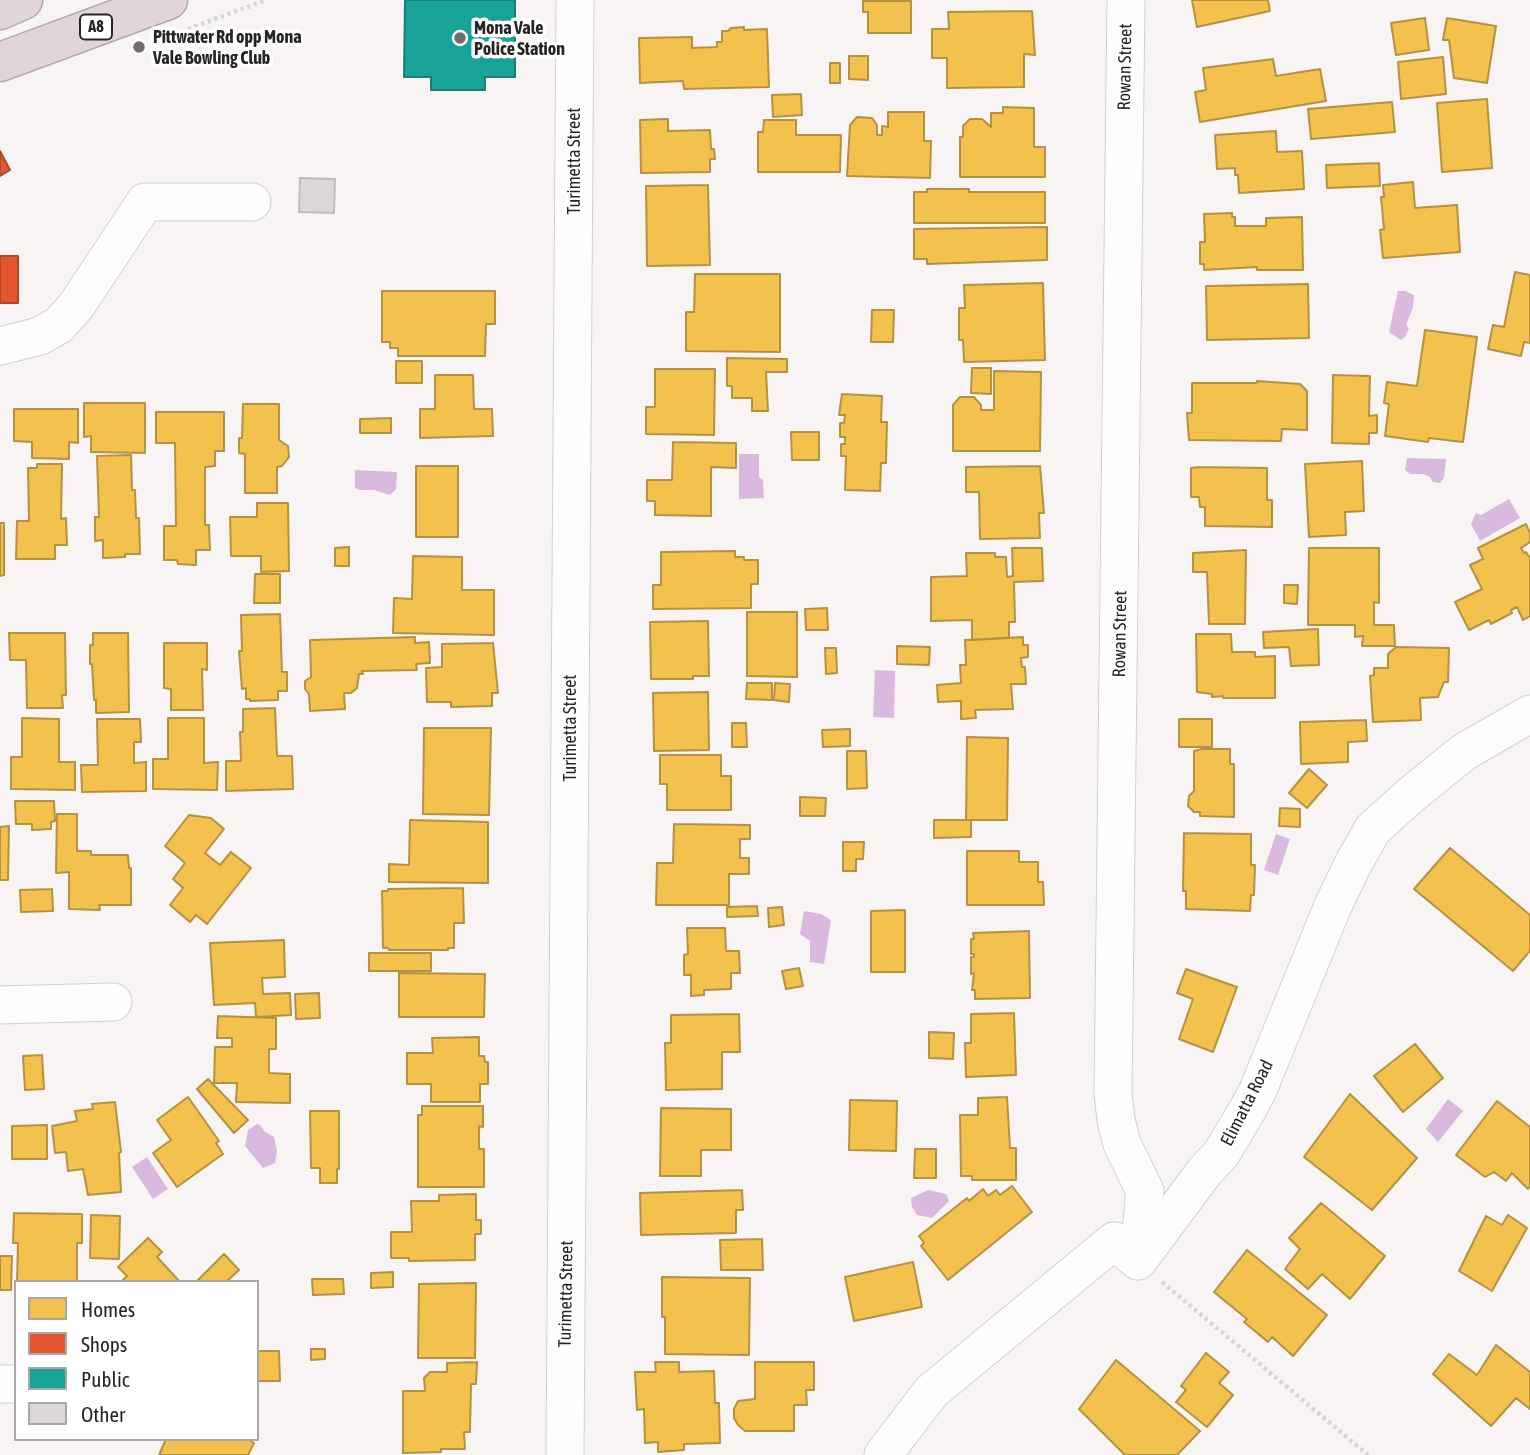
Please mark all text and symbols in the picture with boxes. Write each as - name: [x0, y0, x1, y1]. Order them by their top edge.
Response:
- road number: A8: [80, 15, 112, 40]
- place label: Mona Vale Police Station: [474, 17, 565, 60]
- street label: Rowan Street: [1113, 23, 1137, 111]
- place label: Pittwater Rd opp Mona Vale Bowling Club: [153, 26, 302, 68]
- marker: Mona Vale Police Station: [452, 30, 468, 46]
- marker: Pittwater Rd opp Mona Vale Bowling Club: [131, 39, 147, 55]
- street label: Turimetta Street: [563, 108, 585, 214]
- street label: Rowan Street: [1108, 590, 1132, 678]
- street label: Turimetta Street: [559, 675, 581, 781]
- street label: Elimatta Road: [1216, 1056, 1278, 1150]
- street label: Turimetta Street: [554, 1240, 578, 1348]
- legend: [14, 1280, 259, 1441]
- text: Homes: [81, 1297, 135, 1321]
- text: Shops: [81, 1332, 127, 1356]
- text: Public: [81, 1367, 130, 1391]
- text: Other: [81, 1402, 125, 1426]

